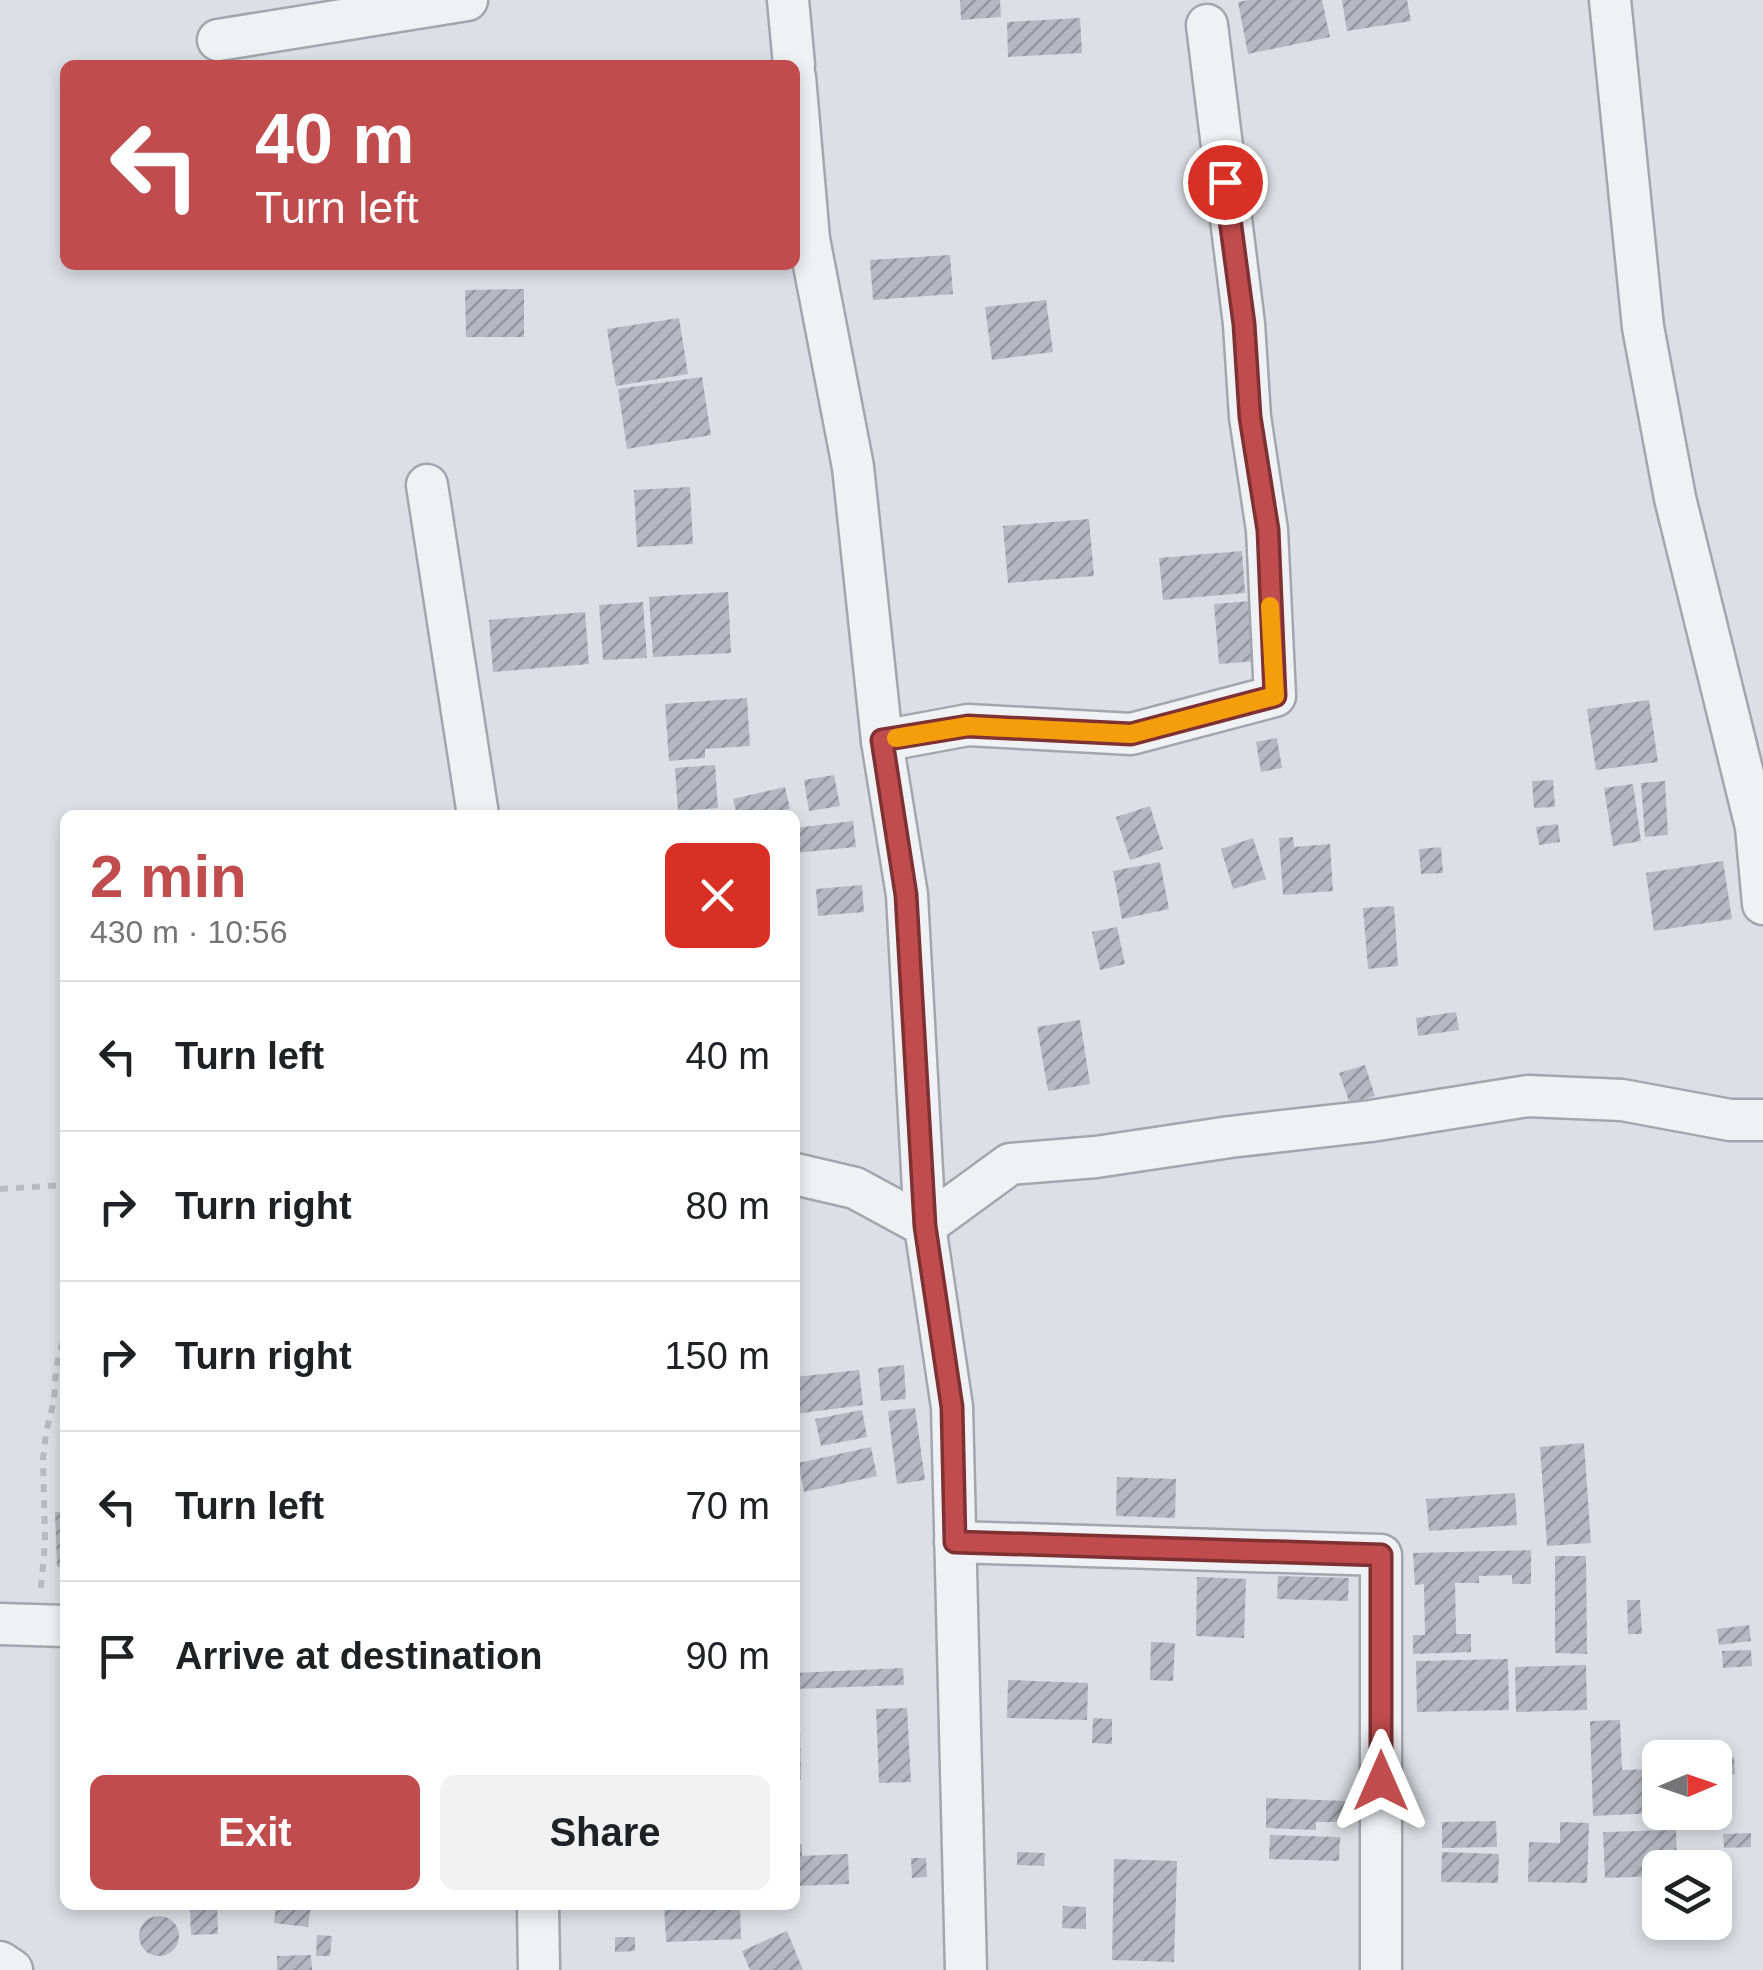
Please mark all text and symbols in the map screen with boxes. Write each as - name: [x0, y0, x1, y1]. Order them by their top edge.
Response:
- icon: left: [90, 100, 220, 230]
- text: 40 m: [255, 100, 415, 178]
- pin: [1183, 140, 1268, 225]
- icon: arrive: [1198, 155, 1253, 210]
- text: Turn left: [255, 182, 418, 233]
- text: 2 min: [90, 843, 247, 910]
- button: close: [665, 843, 770, 948]
- text: 430 m · 10:56: [90, 914, 287, 950]
- icon: left: [90, 1029, 145, 1084]
- text: Turn left: [175, 1035, 324, 1077]
- text: 40 m: [686, 1035, 770, 1077]
- icon: right: [90, 1179, 145, 1234]
- text: Turn right: [175, 1185, 352, 1227]
- text: 80 m: [686, 1185, 770, 1227]
- icon: right: [90, 1329, 145, 1384]
- text: Turn right: [175, 1335, 352, 1377]
- text: 150 m: [664, 1335, 770, 1377]
- icon: left: [90, 1479, 145, 1534]
- text: Turn left: [175, 1485, 324, 1527]
- text: 70 m: [686, 1485, 770, 1527]
- icon: arrive: [90, 1629, 145, 1684]
- text: Arrive at destination: [175, 1635, 542, 1677]
- text: 90 m: [686, 1635, 770, 1677]
- position arrow: [1329, 1729, 1433, 1833]
- north arrow: [1642, 1740, 1732, 1830]
- map controls: [1642, 1740, 1732, 1940]
- button: Exit: [90, 1775, 420, 1890]
- button: Share: [440, 1775, 770, 1890]
- button: layers: [1642, 1850, 1732, 1940]

